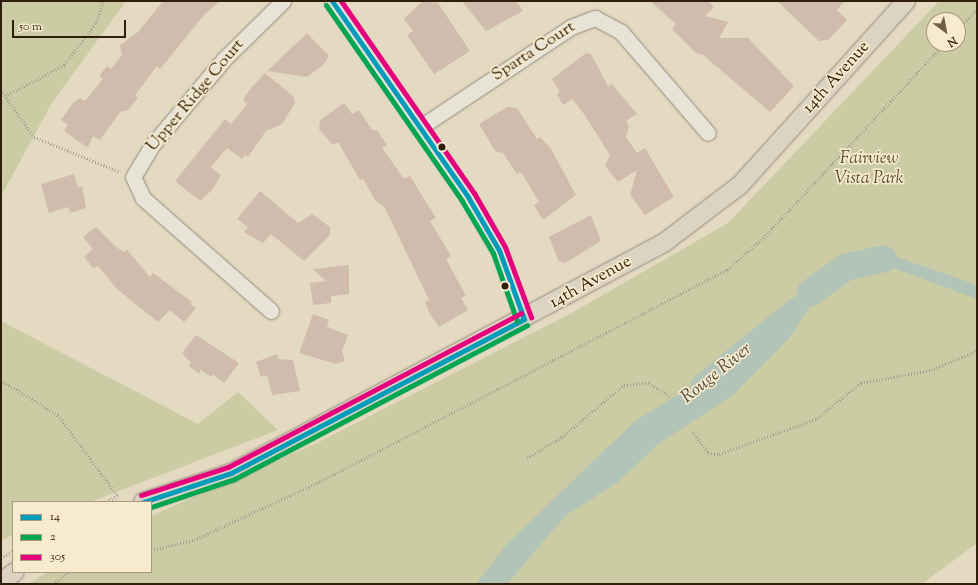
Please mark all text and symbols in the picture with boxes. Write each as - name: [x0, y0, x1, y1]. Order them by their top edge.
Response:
- scale bar: [14, 12, 128, 38]
- north arrow: [926, 12, 966, 52]
- street label: Sparta Court: [488, 17, 580, 87]
- text: 50 m: [19, 18, 42, 36]
- text: N: [944, 32, 960, 50]
- street label: Upper Ridge Court: [143, 35, 249, 157]
- street label: 14th Avenue: [799, 38, 875, 118]
- unlabelled marker: [437, 142, 447, 152]
- park label: Fairview Vista Park: [835, 150, 903, 190]
- street label: 14th Avenue: [547, 252, 635, 314]
- unlabelled marker: [500, 281, 510, 291]
- water label: Rouge River: [677, 339, 757, 409]
- legend: [12, 501, 152, 573]
- text: 14: [50, 508, 60, 526]
- text: 2: [50, 528, 56, 546]
- text: 305: [50, 548, 65, 566]

